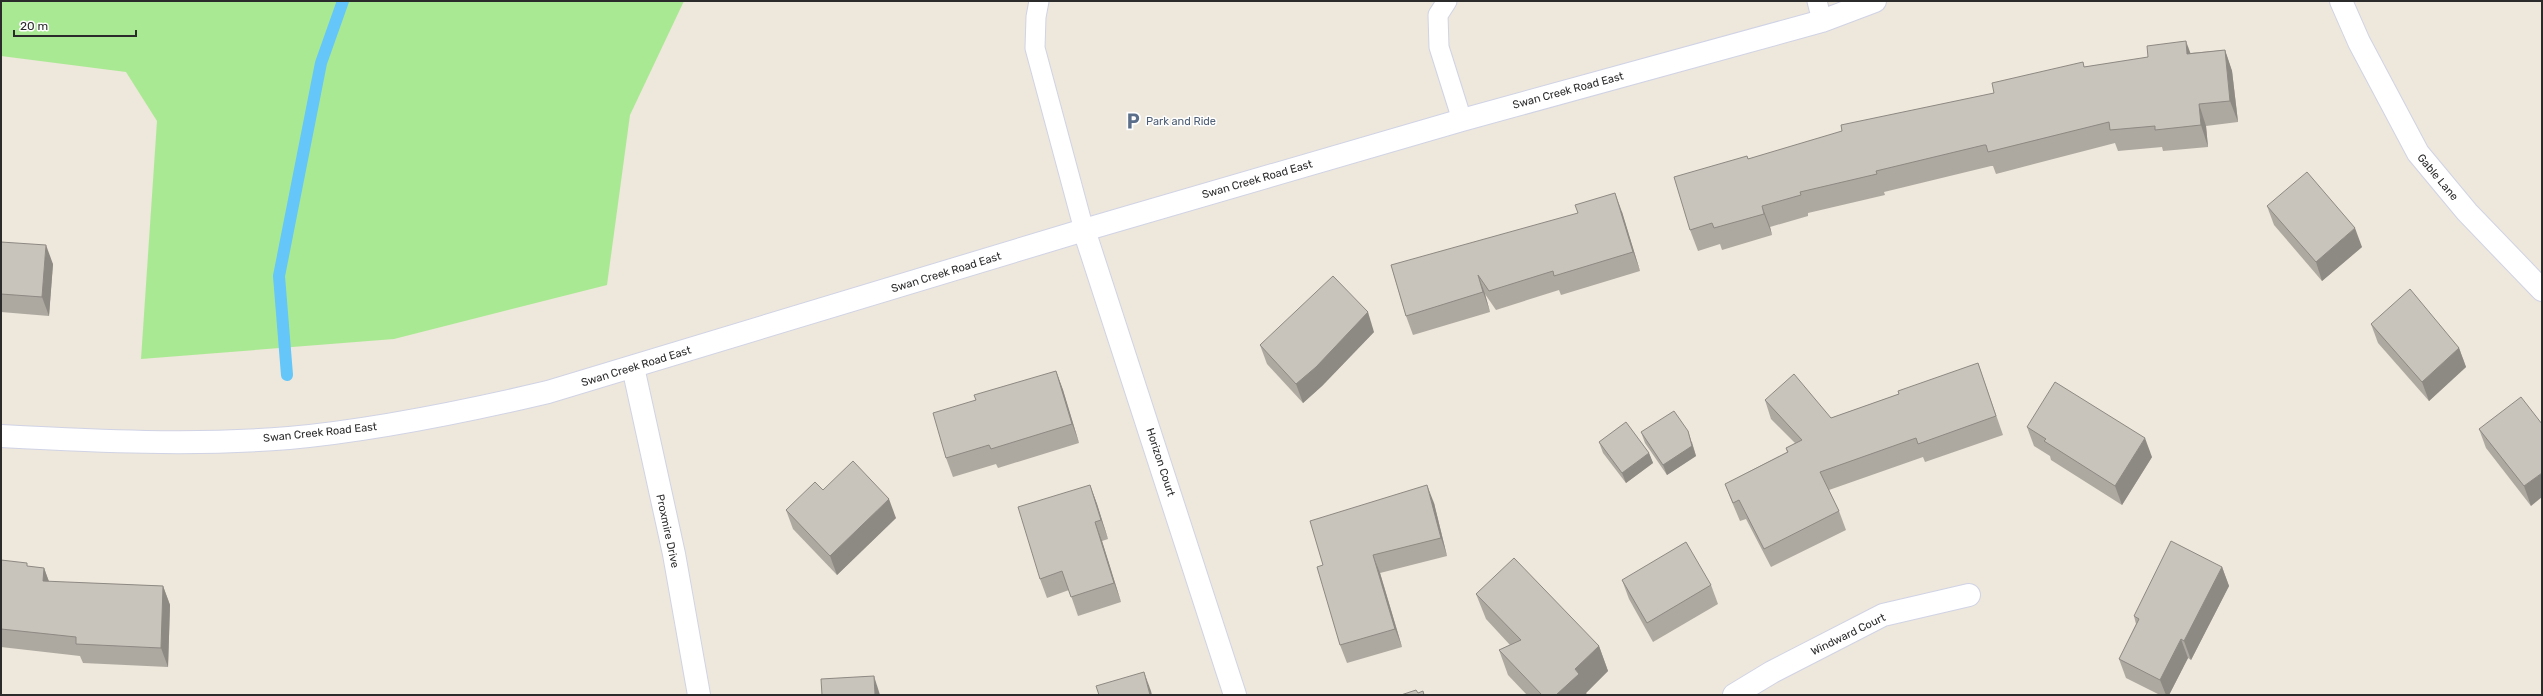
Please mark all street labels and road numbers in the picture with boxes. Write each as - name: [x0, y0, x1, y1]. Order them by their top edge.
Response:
- street label: Swan Creek Road East: [1511, 69, 1626, 112]
- street label: Gable Lane: [2414, 151, 2461, 203]
- street label: Swan Creek Road East: [1200, 157, 1315, 201]
- street label: Swan Creek Road East: [890, 249, 1003, 295]
- street label: Swan Creek Road East: [580, 343, 693, 389]
- street label: Swan Creek Road East: [263, 420, 378, 445]
- street label: Horizon Court: [1143, 426, 1178, 499]
- street label: Proxmire Drive: [653, 493, 682, 569]
- street label: Windward Court: [1809, 610, 1888, 658]

